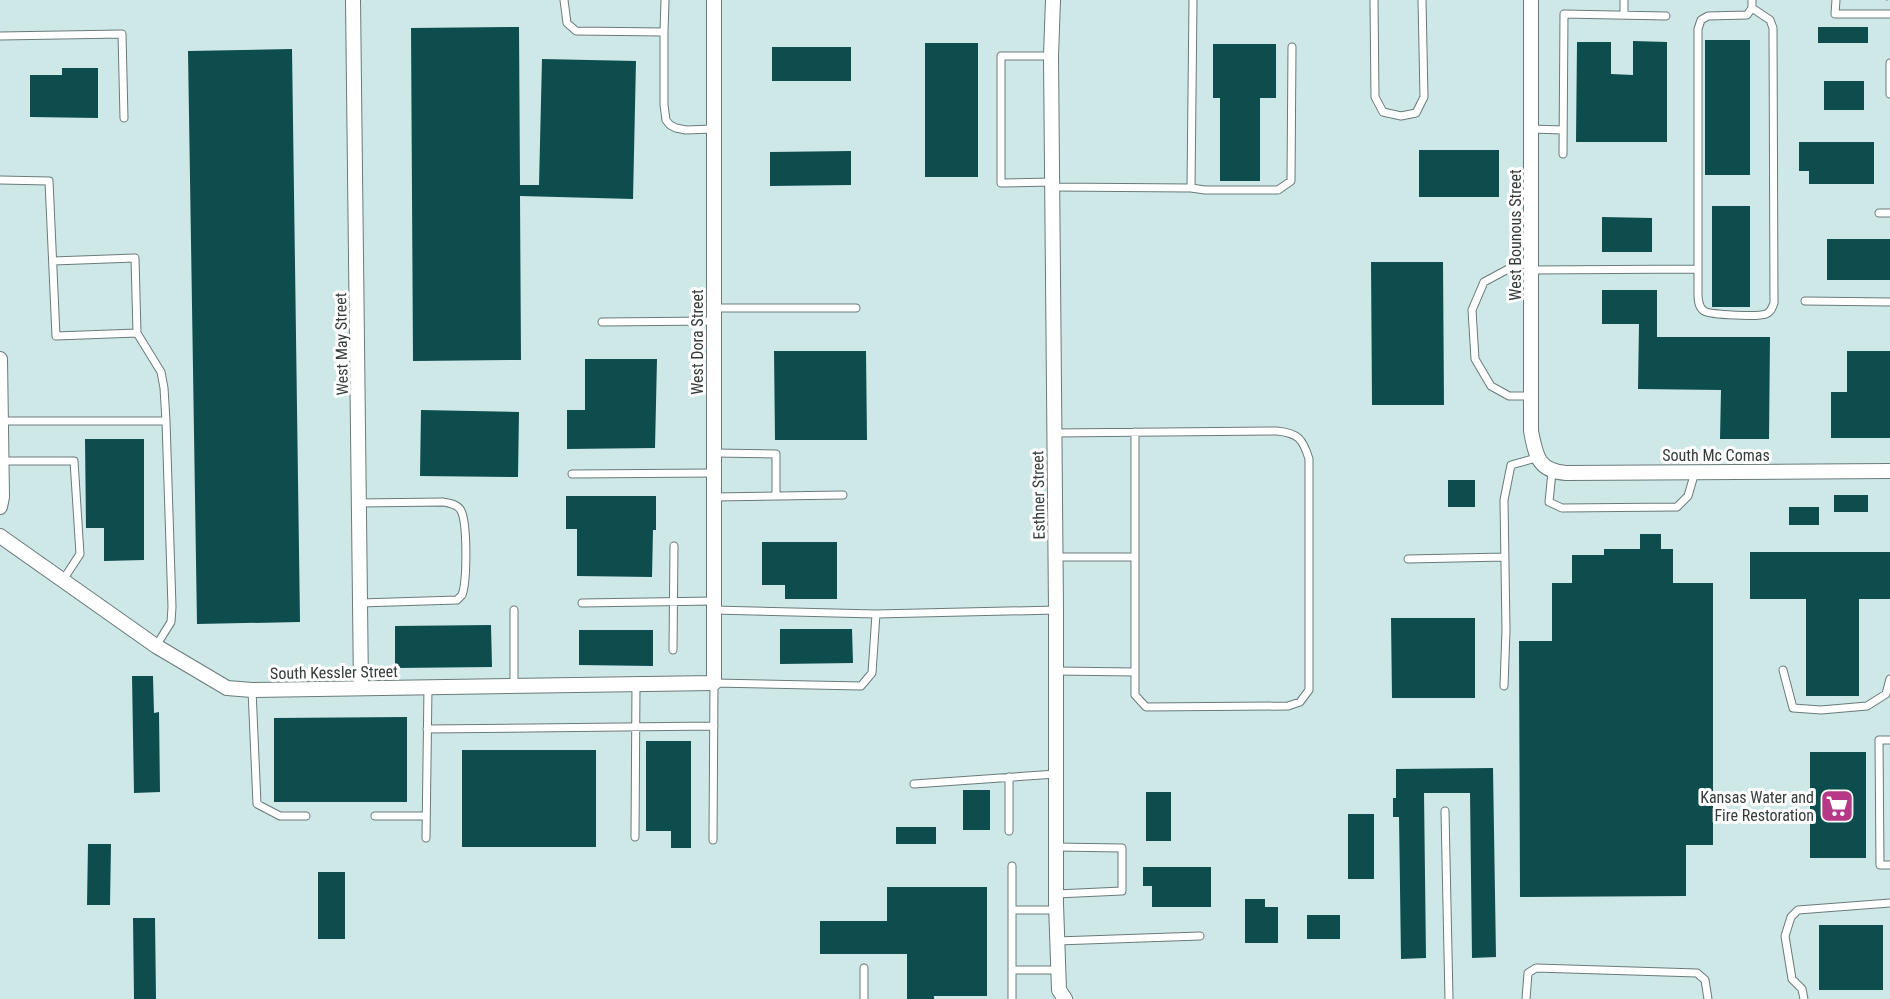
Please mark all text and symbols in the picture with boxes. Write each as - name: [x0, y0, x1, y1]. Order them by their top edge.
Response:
- street label: West Bounous Street: [1506, 169, 1525, 301]
- street label: West Dora Street: [688, 289, 707, 395]
- street label: West May Street: [331, 292, 352, 395]
- street label: South Mc Comas: [1662, 446, 1770, 465]
- street label: Esthner Street: [1028, 450, 1049, 540]
- street label: South Kessler Street: [270, 662, 398, 683]
- place label: Kansas Water and Fire Restoration: [1700, 788, 1814, 825]
- supermarket icon: Kansas Water and Fire Restoration: [1819, 788, 1855, 824]

